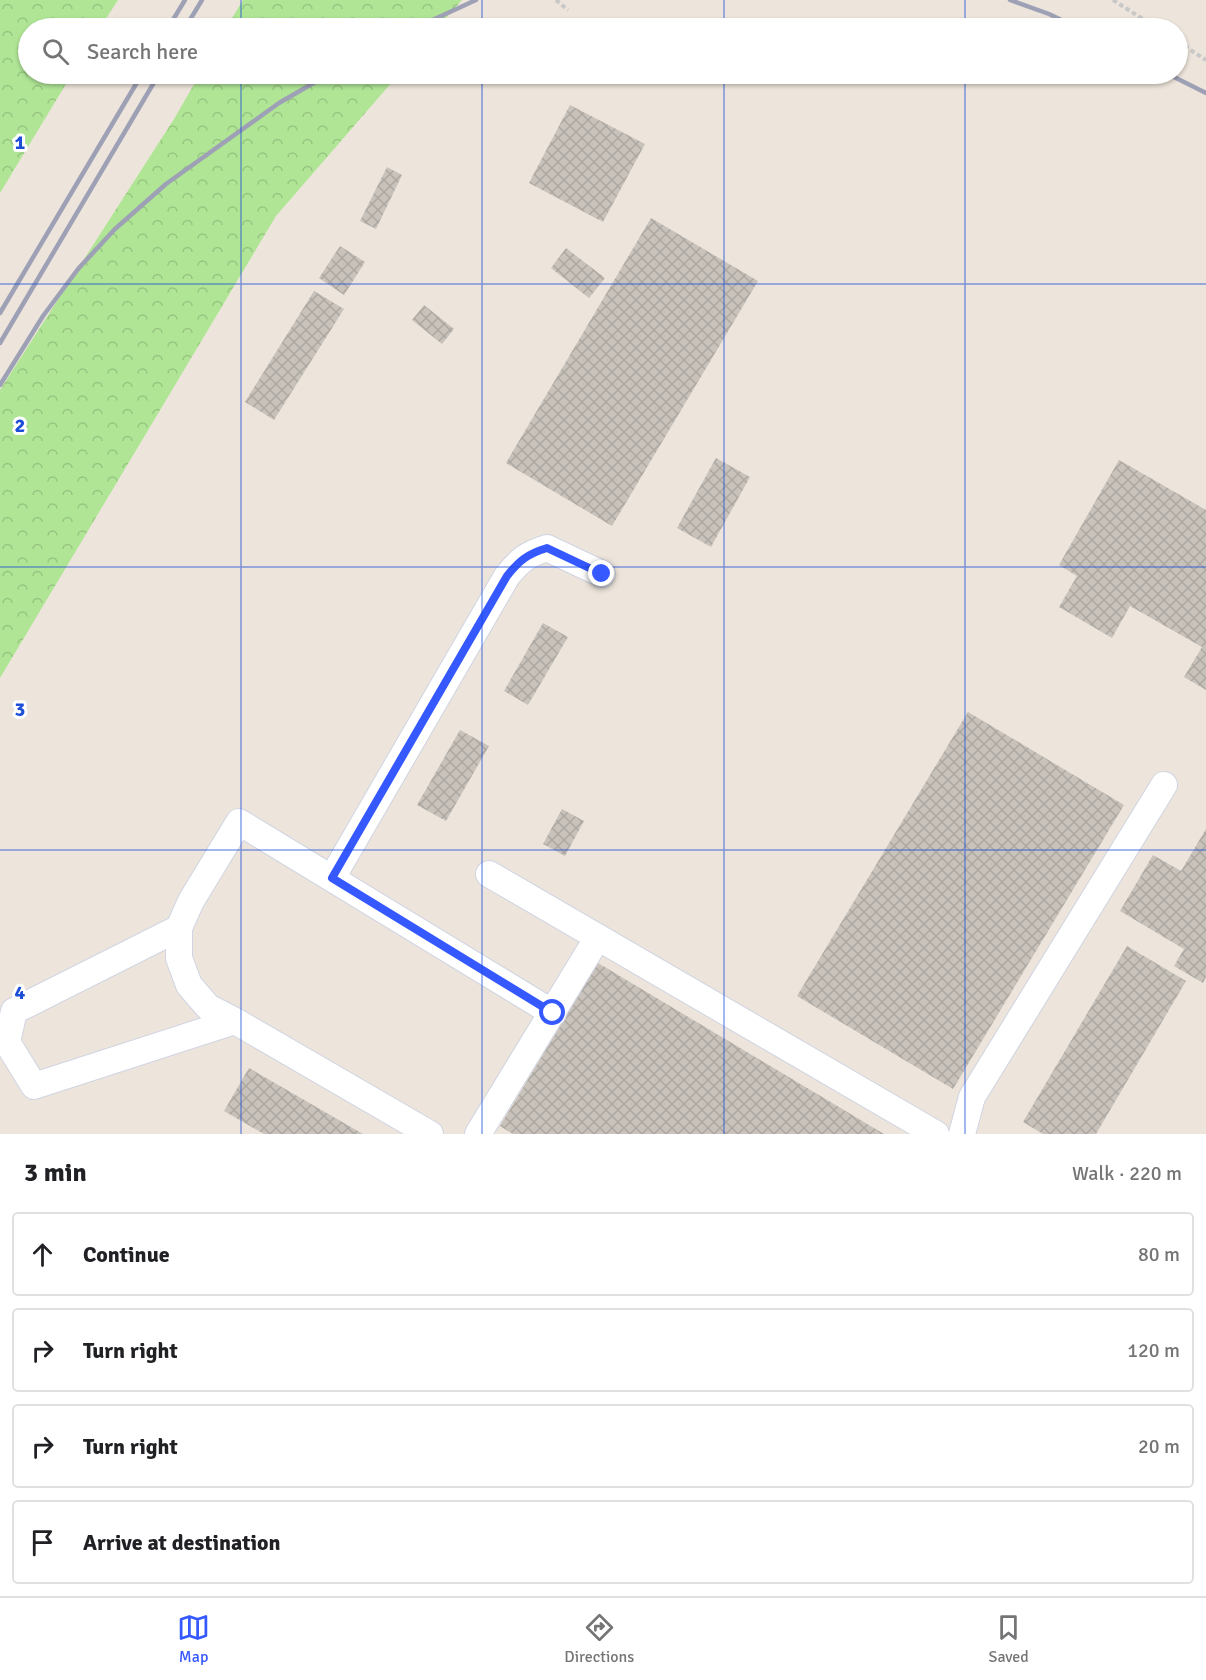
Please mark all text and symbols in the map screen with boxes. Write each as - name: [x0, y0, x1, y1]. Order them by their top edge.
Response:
- search box: [18, 18, 1188, 84]
- icon: search: [39, 35, 72, 68]
- text: Search here: [87, 38, 198, 65]
- text: 1: [15, 130, 26, 155]
- text: 2: [15, 413, 25, 438]
- route end: [588, 560, 614, 586]
- text: 3: [15, 697, 25, 722]
- text: 4: [15, 980, 26, 1005]
- route start: [539, 999, 565, 1025]
- text: 3 min: [24, 1157, 87, 1189]
- text: Walk · 220 m: [1072, 1161, 1182, 1186]
- icon: ahead: [26, 1238, 59, 1271]
- text: Continue: [83, 1241, 170, 1268]
- text: 80 m: [1138, 1242, 1180, 1267]
- icon: right: [26, 1334, 59, 1367]
- text: Turn right: [83, 1337, 178, 1364]
- text: 120 m: [1127, 1338, 1180, 1363]
- icon: right: [26, 1430, 59, 1463]
- text: Turn right: [83, 1433, 178, 1460]
- text: 20 m: [1138, 1434, 1180, 1459]
- icon: arrive: [26, 1526, 59, 1559]
- text: Arrive at destination: [83, 1529, 280, 1556]
- tab: Map: [177, 1611, 210, 1667]
- tab: Directions: [564, 1611, 634, 1667]
- tab: Saved: [989, 1611, 1029, 1667]

